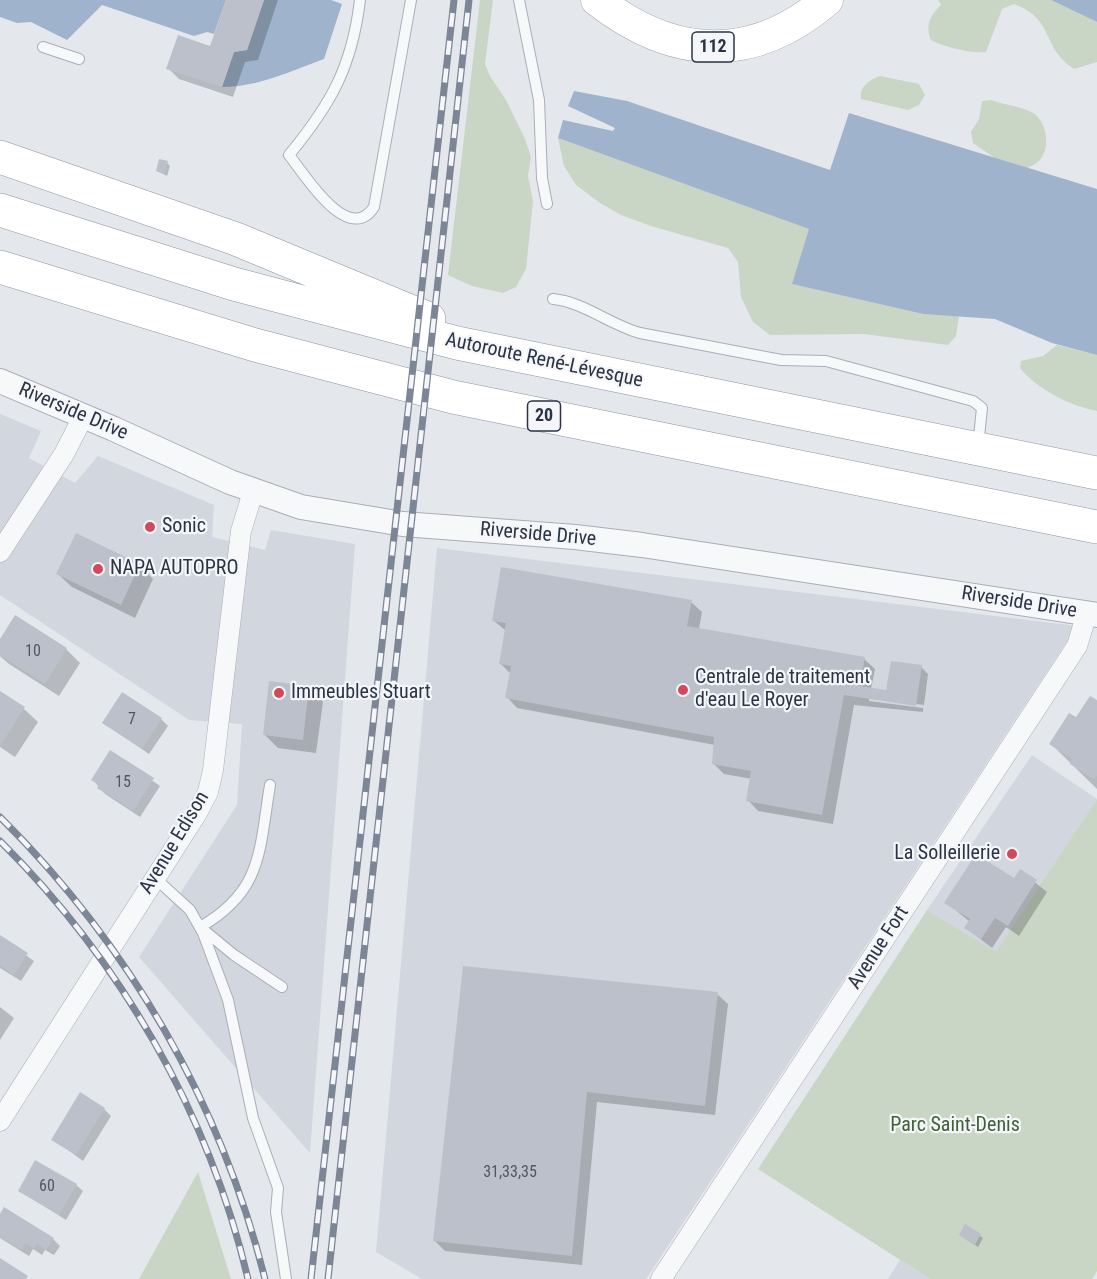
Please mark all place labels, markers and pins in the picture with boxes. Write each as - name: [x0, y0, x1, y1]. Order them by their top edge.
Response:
- place label: Sonic: [162, 515, 206, 539]
- marker: Sonic: [143, 520, 157, 534]
- place label: NAPA AUTOPRO: [110, 557, 238, 581]
- marker: NAPA AUTOPRO: [91, 562, 105, 576]
- place label: Centrale de traitement d'eau Le Royer: [695, 666, 870, 713]
- place label: Immeubles Stuart: [291, 681, 431, 705]
- marker: Centrale de traitement d'eau Le Royer: [676, 683, 690, 697]
- marker: Immeubles Stuart: [272, 686, 286, 700]
- place label: La Solleillerie: [894, 842, 1000, 866]
- marker: La Solleillerie: [1005, 847, 1019, 861]

